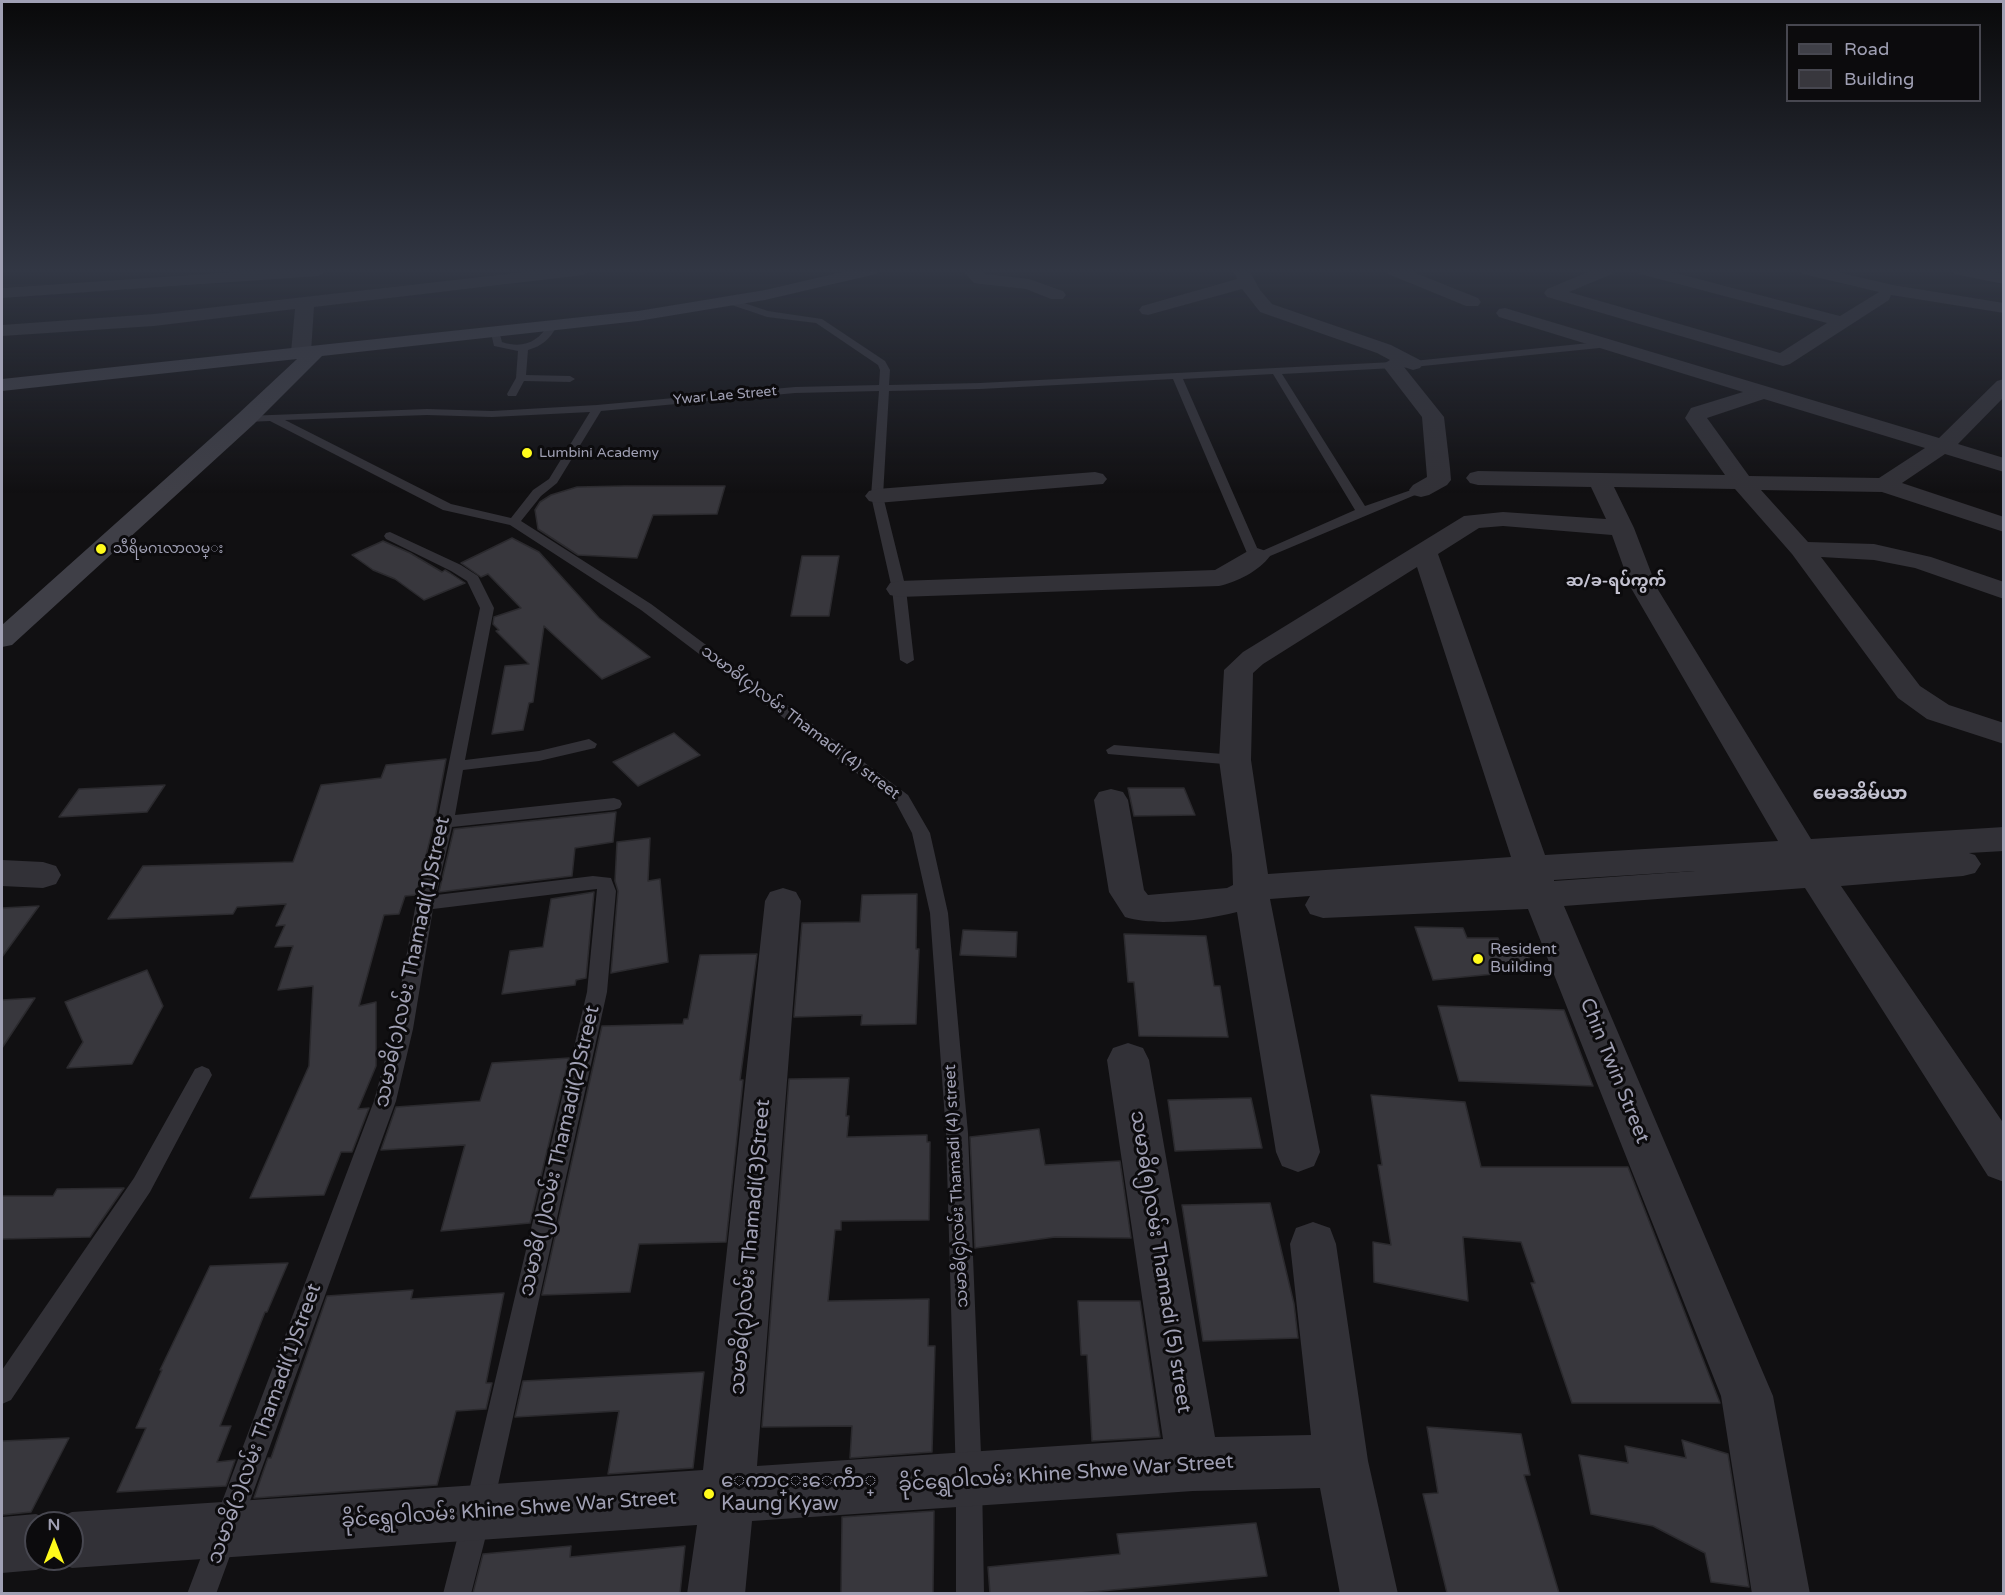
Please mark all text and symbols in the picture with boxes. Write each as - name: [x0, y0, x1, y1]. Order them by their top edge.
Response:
- legend: [1786, 24, 1981, 102]
- text: Road: [1844, 38, 1889, 60]
- text: Building: [1844, 68, 1914, 90]
- street label: Ywar Lae Street: [673, 383, 777, 409]
- place label: Lumbini Academy: [539, 445, 659, 461]
- marker: Lumbini Academy: [520, 446, 534, 460]
- place label: သီရိမဂၤလာလမ္‌း: [113, 541, 223, 557]
- marker: သီရိမဂၤလာလမ္‌း: [94, 542, 108, 556]
- district label: ဆ/ခ-ရပ်ကွက်: [1566, 572, 1666, 592]
- street label: သမာဓိ(၄)လမ်း Thamadi (4) street: [697, 642, 903, 804]
- district label: မေခအိမ်ယာ: [1813, 783, 1907, 805]
- street label: သမာဓိ(၁)လမ်း Thamadi(1)Street: [370, 814, 456, 1110]
- place label: Resident Building: [1490, 940, 1557, 978]
- marker: Resident Building: [1471, 952, 1485, 966]
- street label: Chin Twin Street: [1574, 995, 1654, 1147]
- street label: သမာဓိ(၂)လမ်း Thamadi(2)Street: [515, 1003, 605, 1299]
- street label: သမာဓိ(၄)လမ်း Thamadi (4) street: [941, 1064, 973, 1308]
- street label: သမာဓိ(၃)လမ်း Thamadi(3)Street: [726, 1098, 776, 1396]
- street label: သမာဓိ(၅)လမ်း Thamadi (5) street: [1124, 1109, 1196, 1415]
- street label: သမာဓိ(၁)လမ်း Thamadi(1)Street: [203, 1281, 327, 1567]
- street label: ခိုင်ရွှေဝါလမ်း Khine Shwe War Street: [898, 1450, 1234, 1498]
- place label: ေကာင္းေကဵာ္ Kaung Kyaw: [721, 1470, 876, 1517]
- street label: ခိုင်ရွှေဝါလမ်း Khine Shwe War Street: [341, 1486, 677, 1534]
- marker: ေကာင္းေကဵာ္ Kaung Kyaw: [702, 1487, 716, 1501]
- north arrow: [24, 1511, 84, 1571]
- text: N: [48, 1515, 60, 1535]

